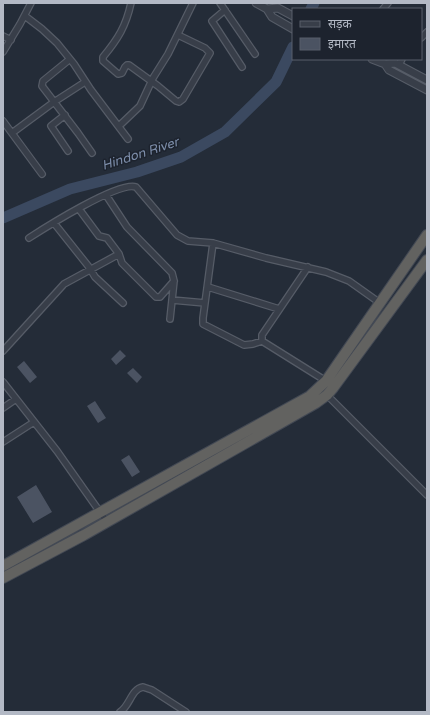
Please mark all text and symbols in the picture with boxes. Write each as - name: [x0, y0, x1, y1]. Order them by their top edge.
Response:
- legend: [292, 8, 422, 60]
- text: सड़क: [328, 17, 353, 31]
- text: इमारत: [328, 37, 357, 51]
- water label: Hindon River: [100, 133, 183, 174]

